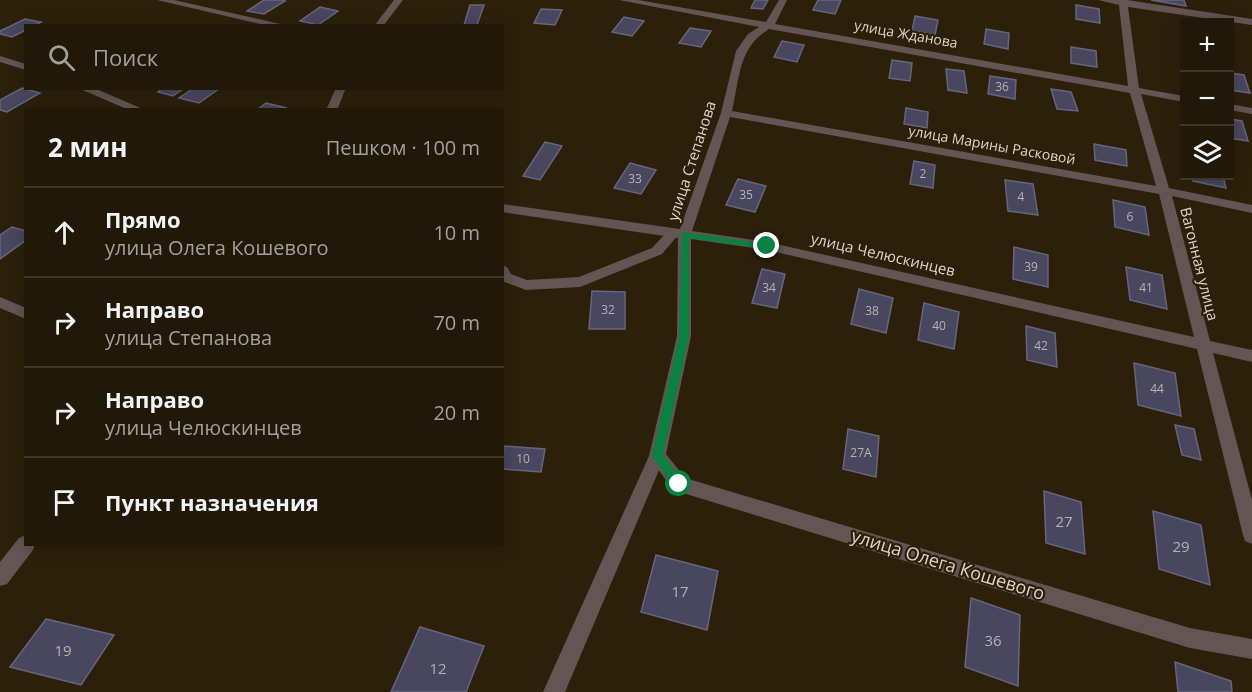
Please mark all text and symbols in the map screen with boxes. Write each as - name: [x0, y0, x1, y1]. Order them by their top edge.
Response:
- street label: улица Жданова: [853, 15, 959, 52]
- map controls: [1180, 18, 1234, 180]
- button: +: [1180, 18, 1234, 72]
- search box: [24, 24, 504, 90]
- icon: search: [45, 41, 78, 74]
- text: Поиск: [93, 42, 158, 72]
- button: −: [1180, 72, 1234, 126]
- house number: 36: [995, 78, 1009, 95]
- street label: улица Степанова: [662, 98, 720, 223]
- street label: улица Марины Расковой: [907, 120, 1077, 169]
- button: layers: [1180, 126, 1234, 180]
- text: 2 мин: [48, 129, 128, 165]
- text: Пешком · 100 m: [326, 134, 480, 161]
- house number: 2: [920, 165, 927, 182]
- house number: 33: [628, 170, 642, 187]
- house number: 35: [739, 186, 753, 203]
- house number: 4: [1018, 188, 1025, 205]
- text: Прямо: [105, 204, 181, 234]
- street label: Вагонная улица: [1176, 205, 1224, 323]
- house number: 6: [1127, 208, 1134, 225]
- icon: ahead: [48, 216, 81, 249]
- text: 10 m: [433, 219, 480, 246]
- street label: улица Челюскинцев: [809, 228, 957, 280]
- route end: [753, 232, 779, 258]
- text: улица Олега Кошевого: [105, 234, 329, 261]
- house number: 39: [1024, 258, 1038, 275]
- house number: 34: [762, 279, 776, 296]
- house number: 41: [1139, 279, 1153, 296]
- text: Направо: [105, 294, 204, 324]
- house number: 32: [601, 301, 615, 318]
- house number: 38: [865, 302, 879, 319]
- icon: right: [48, 306, 81, 339]
- text: 70 m: [433, 309, 480, 336]
- house number: 40: [932, 317, 946, 334]
- text: улица Степанова: [105, 324, 272, 351]
- house number: 42: [1034, 337, 1048, 354]
- house number: 44: [1150, 380, 1164, 397]
- text: Направо: [105, 384, 204, 414]
- icon: right: [48, 396, 81, 429]
- text: 20 m: [433, 399, 480, 426]
- text: улица Челюскинцев: [105, 414, 302, 441]
- house number: 27А: [850, 444, 872, 461]
- house number: 10: [516, 450, 530, 467]
- route start: [665, 470, 691, 496]
- icon: arrive: [48, 486, 81, 519]
- text: Пункт назначения: [105, 487, 319, 517]
- house number: 27: [1055, 511, 1073, 531]
- street label: улица Олега Кошевого: [849, 523, 1048, 605]
- house number: 29: [1172, 536, 1190, 556]
- house number: 17: [671, 581, 689, 601]
- house number: 36: [984, 630, 1002, 650]
- house number: 19: [54, 640, 72, 660]
- house number: 12: [429, 658, 447, 678]

